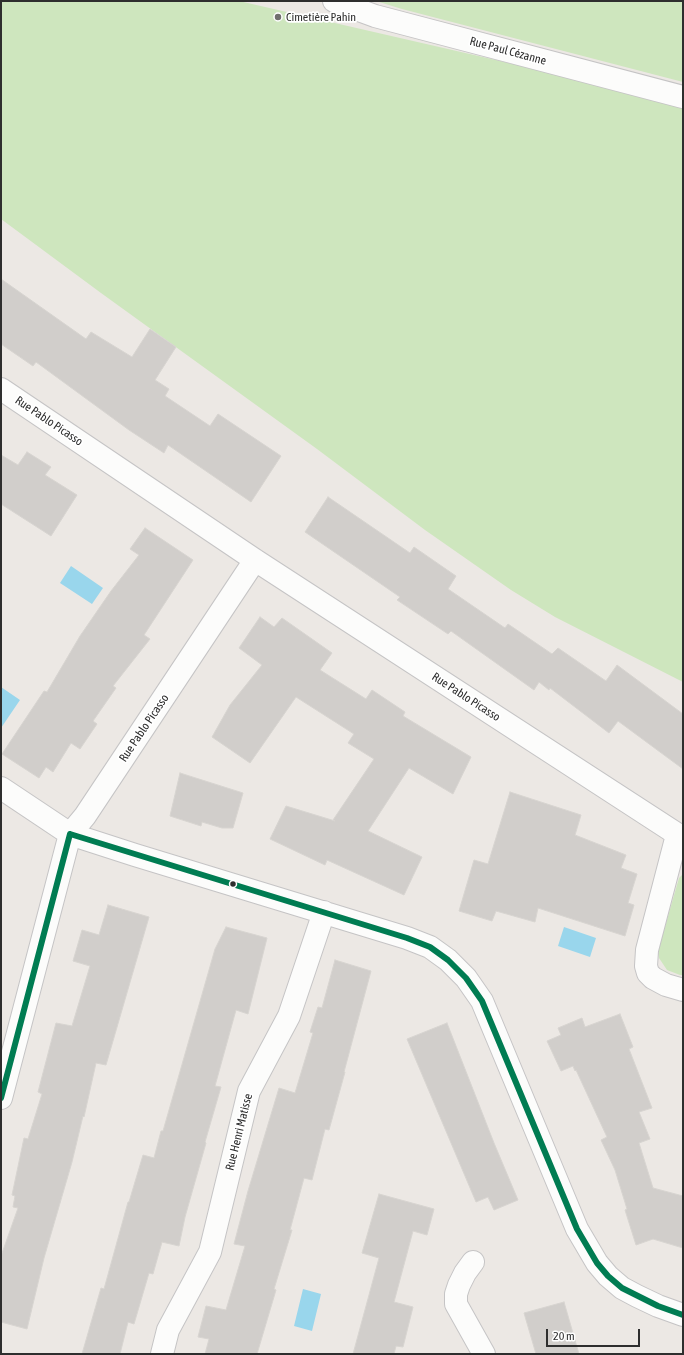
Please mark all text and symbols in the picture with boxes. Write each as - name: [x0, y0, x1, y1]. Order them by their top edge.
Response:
- place label: Cimetière Pahin: [286, 10, 356, 24]
- marker: Cimetière Pahin: [273, 12, 283, 22]
- street label: Rue Paul Cézanne: [468, 34, 548, 68]
- street label: Rue Pablo Picasso: [12, 393, 86, 449]
- street label: Rue Pablo Picasso: [429, 670, 503, 724]
- street label: Rue Pablo Picasso: [116, 691, 172, 765]
- unlabelled marker: [228, 879, 238, 889]
- street label: Rue Henri Matisse: [222, 1092, 256, 1172]
- scale bar: [548, 1321, 642, 1347]
- text: 20 m: [553, 1329, 575, 1343]

